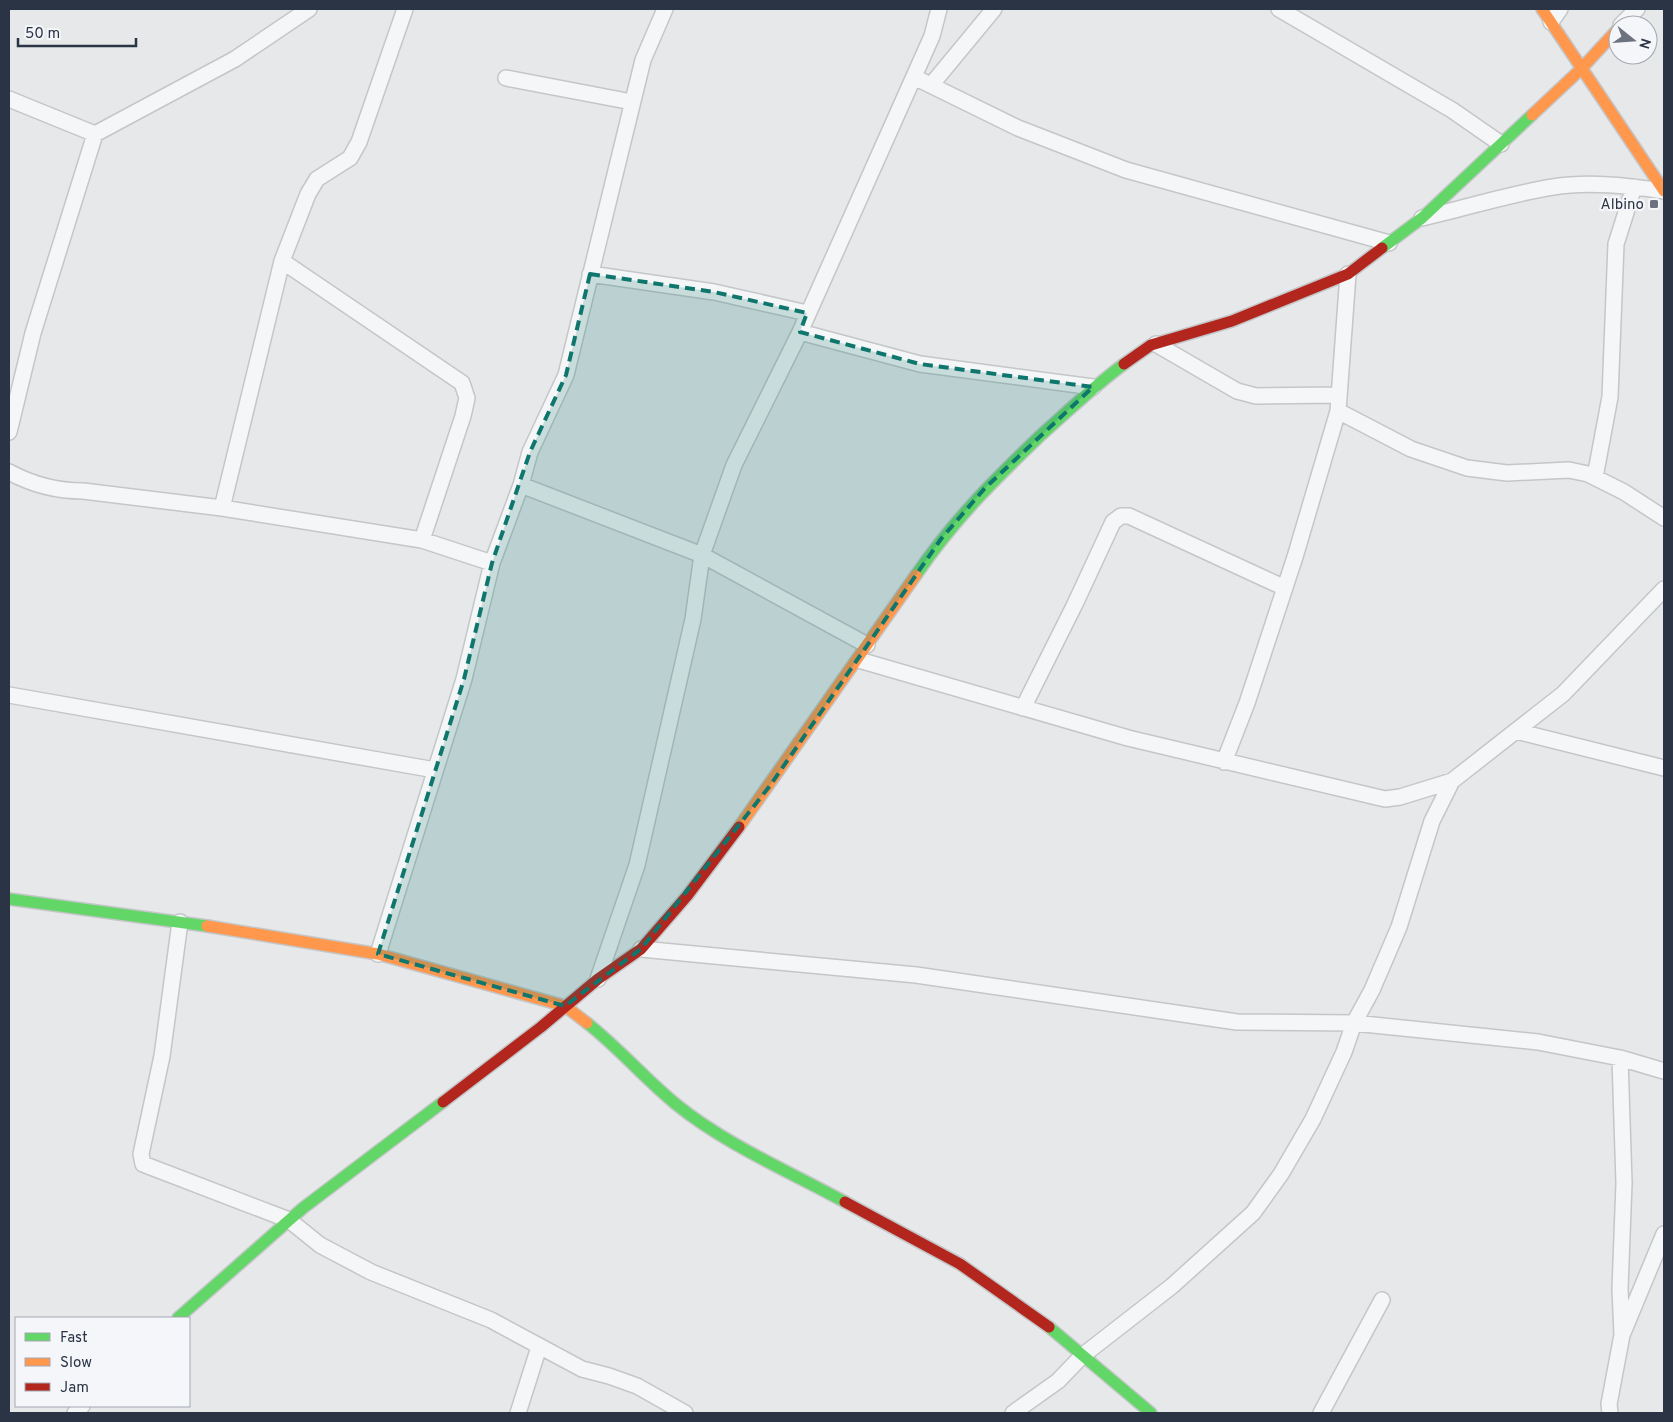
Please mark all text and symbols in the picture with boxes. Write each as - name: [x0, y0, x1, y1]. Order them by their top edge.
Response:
- scale bar: [18, 15, 135, 47]
- north arrow: [1608, 15, 1658, 65]
- text: 50 m: [25, 25, 60, 44]
- text: N: [1634, 36, 1654, 51]
- place label: Albino: [1601, 196, 1644, 215]
- marker: Albino: [1648, 198, 1660, 210]
- legend: [15, 1317, 190, 1407]
- text: Fast: [60, 1329, 88, 1348]
- text: Slow: [60, 1354, 92, 1373]
- text: Jam: [60, 1379, 89, 1398]

